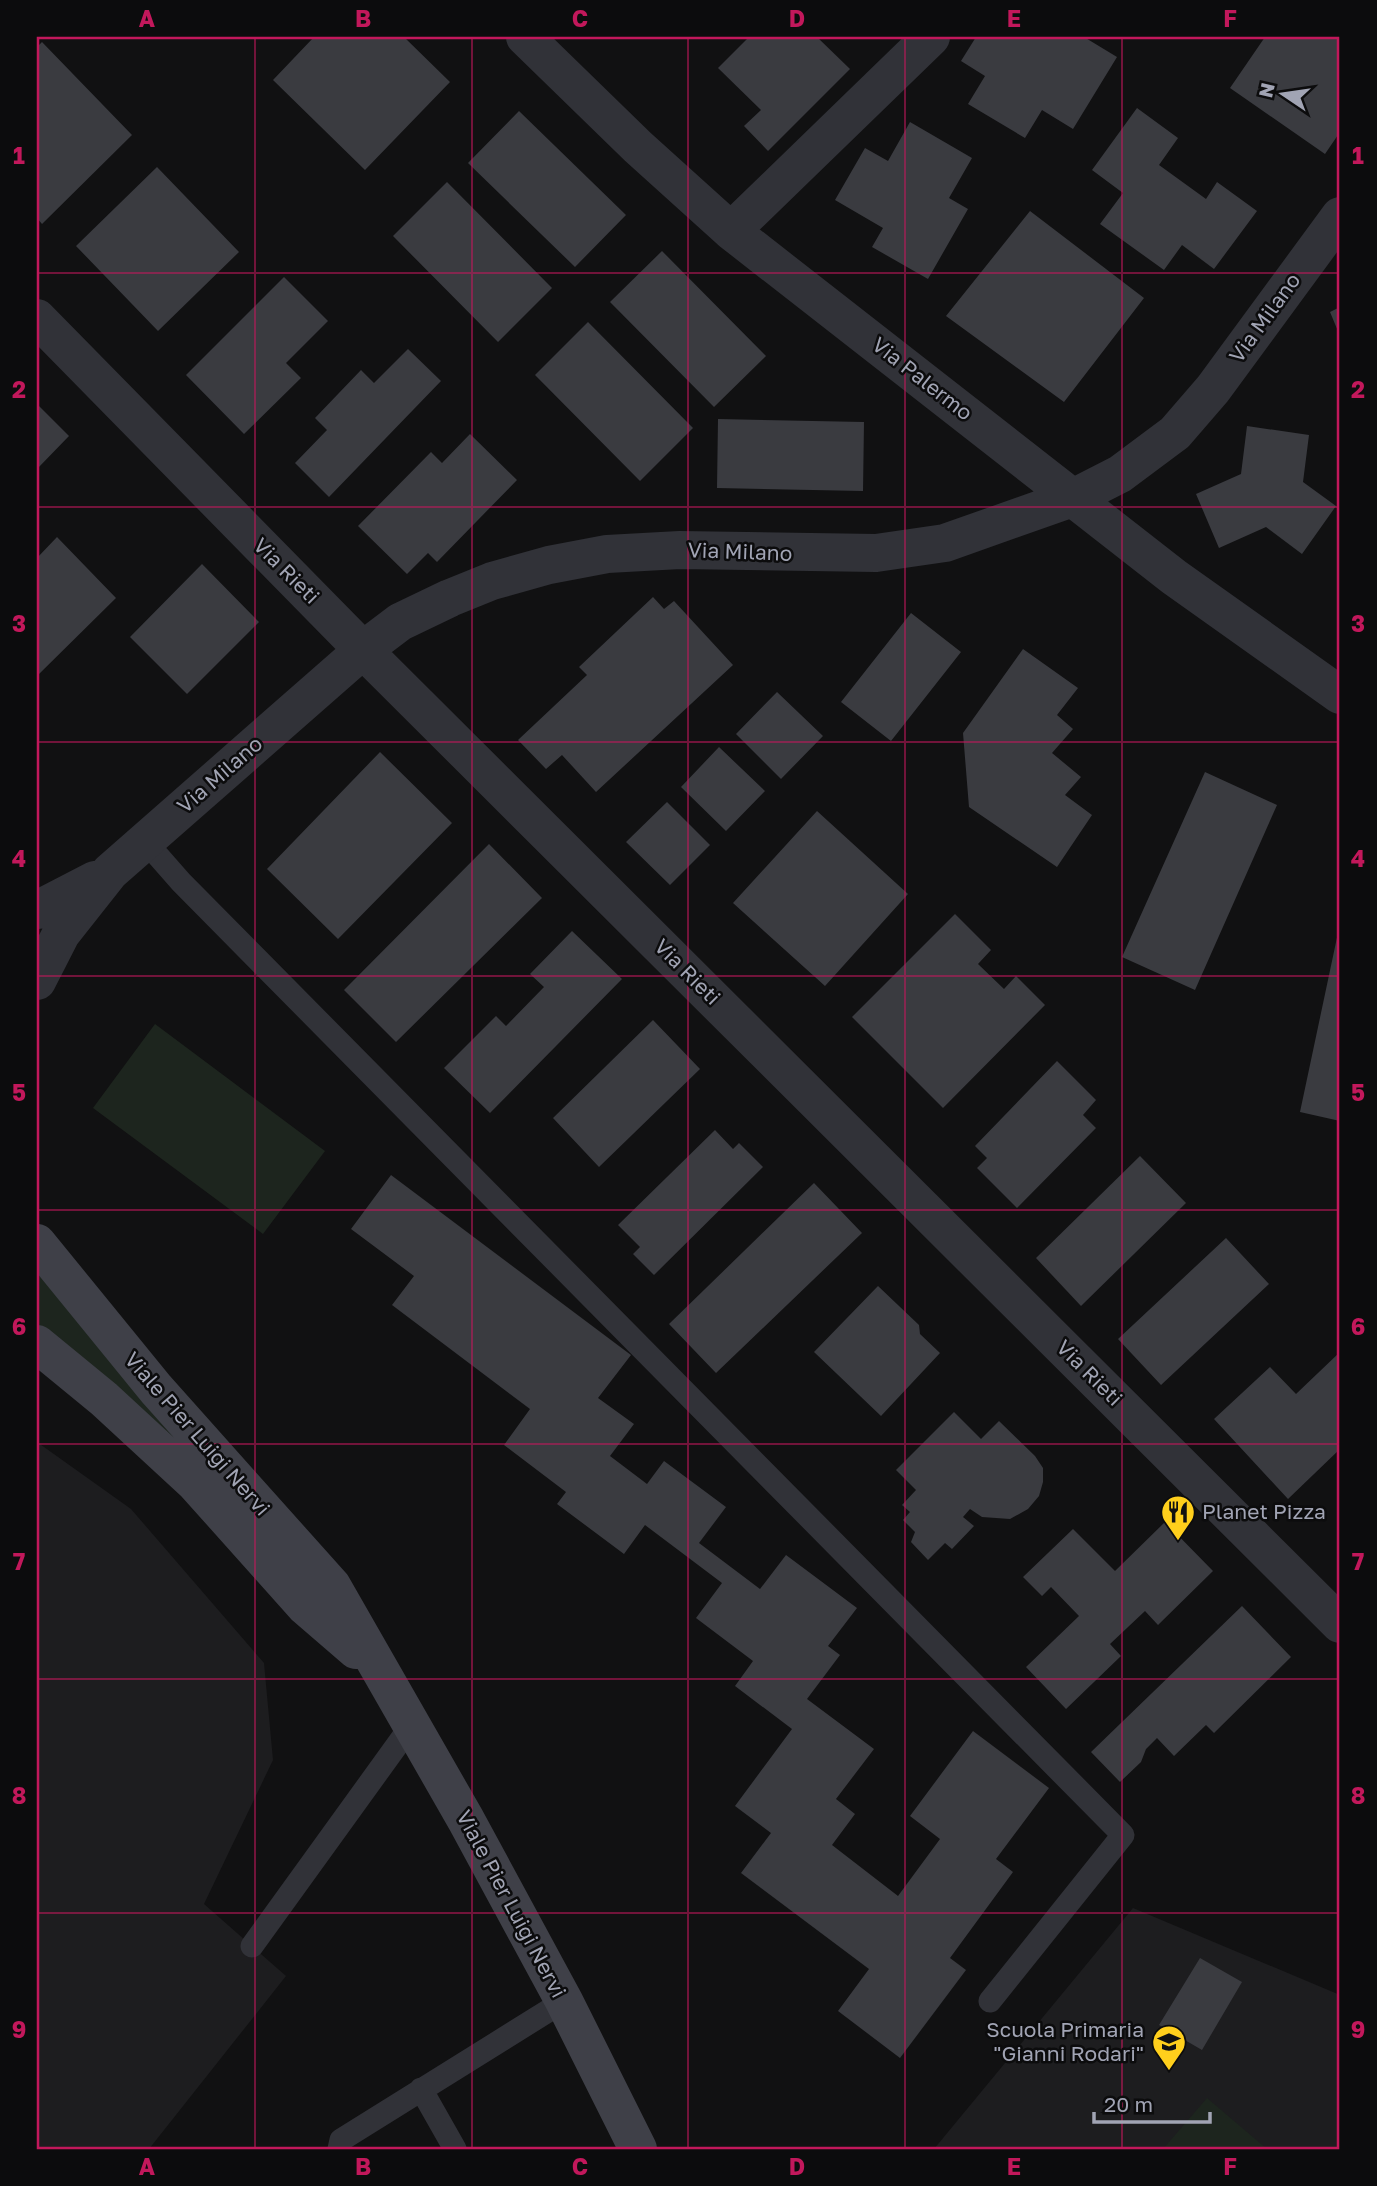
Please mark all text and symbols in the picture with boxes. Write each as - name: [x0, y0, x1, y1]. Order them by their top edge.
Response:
- text: A: [139, 4, 156, 32]
- text: B: [355, 4, 371, 32]
- text: C: [572, 4, 588, 32]
- text: D: [789, 4, 805, 32]
- text: E: [1007, 4, 1021, 32]
- text: F: [1223, 4, 1237, 32]
- north arrow: [1248, 60, 1318, 130]
- text: N: [1253, 80, 1279, 100]
- text: 1: [13, 141, 25, 169]
- text: 1: [1352, 141, 1364, 169]
- street label: Via Milano: [1223, 267, 1305, 367]
- street label: Via Palermo: [867, 331, 978, 425]
- text: 2: [12, 375, 26, 403]
- text: 2: [1351, 375, 1365, 403]
- street label: Via Rieti: [248, 532, 325, 609]
- street label: Via Milano: [687, 536, 793, 566]
- text: 3: [12, 609, 26, 637]
- text: 3: [1351, 609, 1365, 637]
- street label: Via Milano: [171, 730, 267, 818]
- text: 4: [12, 844, 26, 872]
- text: 4: [1351, 844, 1365, 872]
- street label: Via Rieti: [649, 933, 726, 1010]
- text: 5: [12, 1078, 26, 1106]
- text: 5: [1351, 1078, 1365, 1106]
- text: 6: [12, 1312, 26, 1340]
- text: 6: [1351, 1312, 1365, 1340]
- street label: Via Rieti: [1051, 1334, 1128, 1411]
- street label: Viale Pier Luigi Nervi: [120, 1346, 276, 1521]
- restaurant icon: Planet Pizza: [1159, 1493, 1197, 1542]
- place label: Planet Pizza: [1202, 1498, 1326, 1524]
- text: 7: [13, 1547, 25, 1575]
- text: 7: [1352, 1547, 1364, 1575]
- text: 8: [12, 1781, 26, 1809]
- text: 8: [1351, 1781, 1365, 1809]
- street label: Viale Pier Luigi Nervi: [451, 1805, 572, 2002]
- text: 9: [12, 2015, 26, 2043]
- text: 9: [1351, 2015, 1365, 2043]
- place label: Scuola Primaria "Gianni Rodari": [986, 2016, 1144, 2066]
- school or university icon: Scuola Primaria "Gianni Rodari": [1150, 2023, 1188, 2072]
- scale bar: [1094, 2081, 1209, 2125]
- text: 20 m: [1104, 2091, 1153, 2117]
- text: A: [139, 2152, 156, 2180]
- text: B: [355, 2152, 371, 2180]
- text: C: [572, 2152, 588, 2180]
- text: D: [789, 2152, 805, 2180]
- text: E: [1007, 2152, 1021, 2180]
- text: F: [1223, 2152, 1237, 2180]

